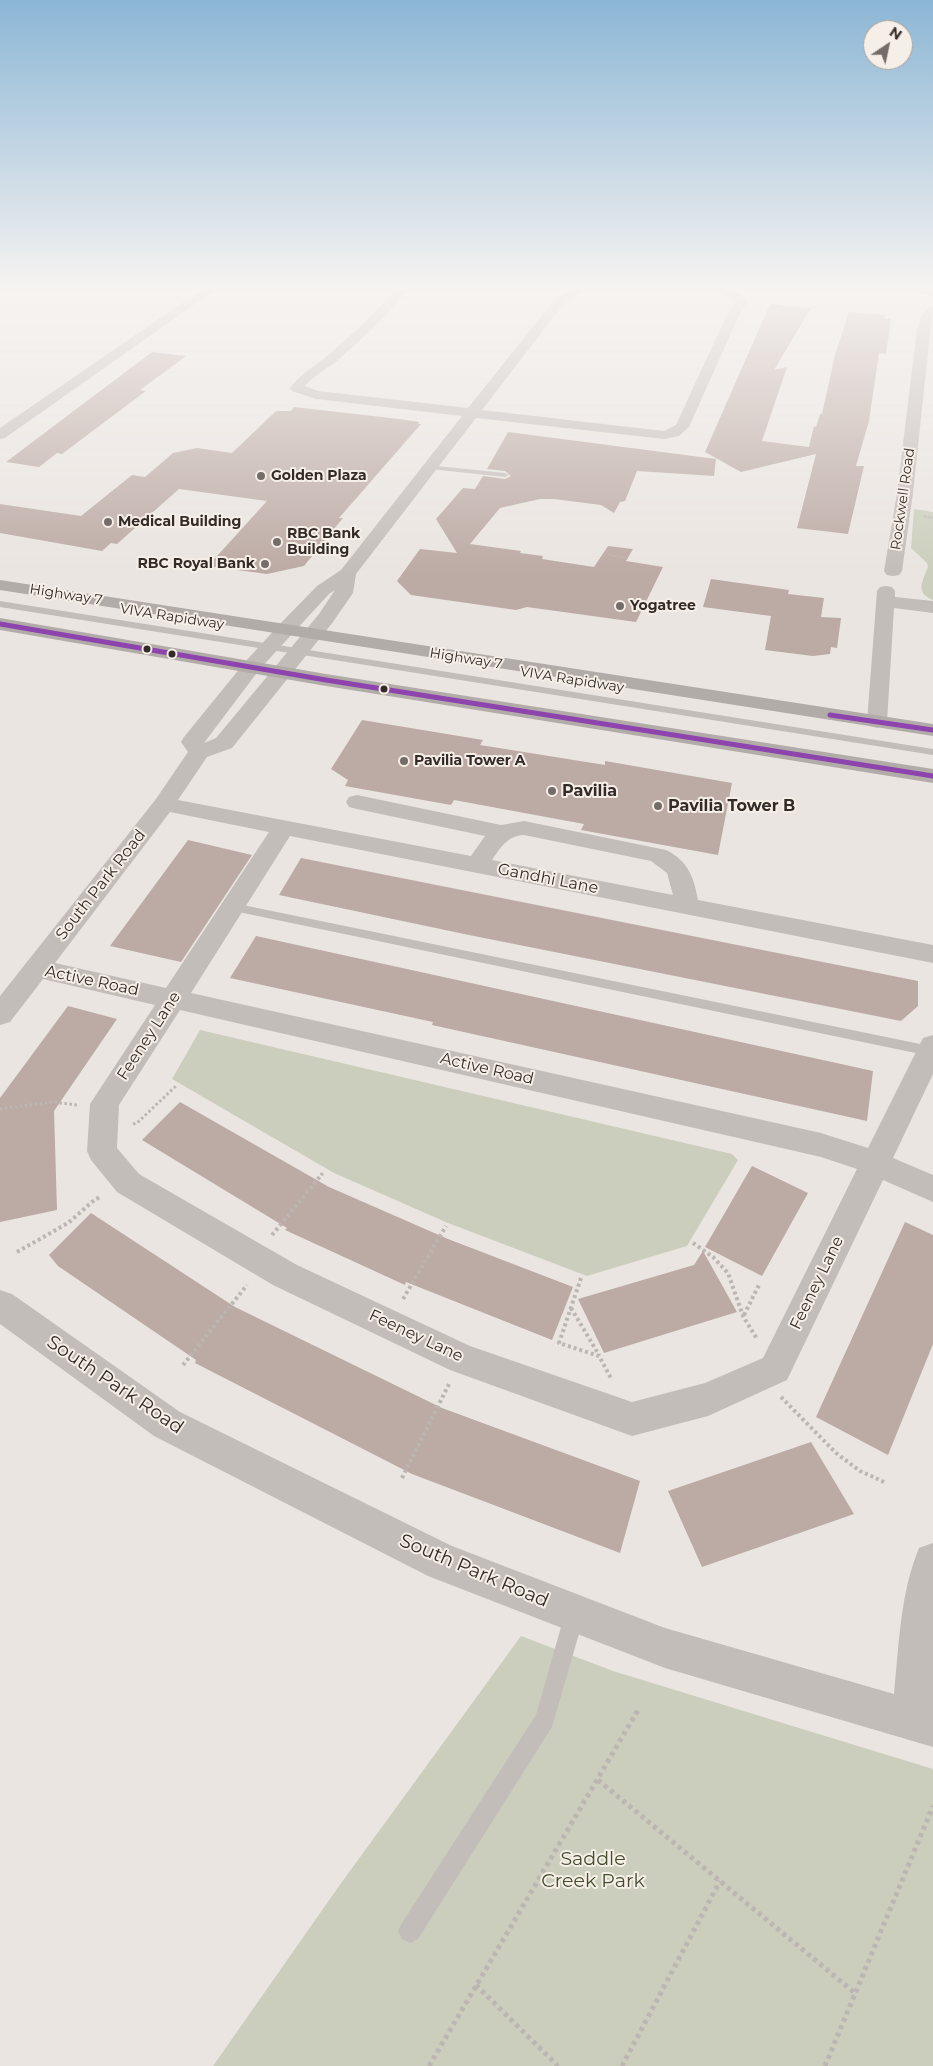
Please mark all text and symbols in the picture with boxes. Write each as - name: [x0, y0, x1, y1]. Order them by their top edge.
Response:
- north arrow: [863, 20, 913, 70]
- text: N: [886, 23, 906, 44]
- street label: Rockwell Road: [888, 447, 918, 551]
- place label: Golden Plaza: [271, 468, 367, 484]
- marker: Golden Plaza: [255, 470, 267, 482]
- place label: Medical Building: [118, 514, 241, 530]
- marker: Medical Building: [102, 516, 114, 528]
- place label: RBC Bank Building: [287, 526, 360, 558]
- marker: RBC Bank Building: [271, 536, 283, 548]
- place label: RBC Royal Bank: [138, 556, 255, 572]
- marker: RBC Royal Bank: [259, 558, 271, 570]
- street label: Highway 7: [28, 581, 104, 609]
- place label: Yogatree: [630, 598, 696, 614]
- street label: VIVA Rapidway: [119, 600, 225, 634]
- marker: Yogatree: [614, 600, 626, 612]
- unlabelled marker: [142, 644, 152, 654]
- street label: Highway 7: [428, 645, 504, 673]
- unlabelled marker: [167, 649, 177, 659]
- street label: VIVA Rapidway: [519, 663, 625, 697]
- unlabelled marker: [379, 684, 389, 694]
- place label: Pavilia Tower A: [414, 753, 525, 769]
- marker: Pavilia Tower A: [398, 755, 410, 767]
- place label: Pavilia: [562, 781, 617, 801]
- marker: Pavilia: [546, 785, 558, 797]
- place label: Pavilia Tower B: [668, 796, 795, 816]
- marker: Pavilia Tower B: [652, 800, 664, 812]
- street label: South Park Road: [52, 826, 150, 944]
- street label: Gandhi Lane: [496, 860, 600, 898]
- street label: Active Road: [43, 962, 141, 1000]
- street label: Feeney Lane: [113, 988, 185, 1084]
- street label: Active Road: [438, 1049, 536, 1089]
- street label: Feeney Lane: [786, 1233, 848, 1333]
- street label: Feeney Lane: [366, 1306, 466, 1366]
- street label: South Park Road: [42, 1331, 188, 1439]
- street label: South Park Road: [396, 1529, 552, 1613]
- park label: Saddle Creek Park: [541, 1848, 645, 1892]

